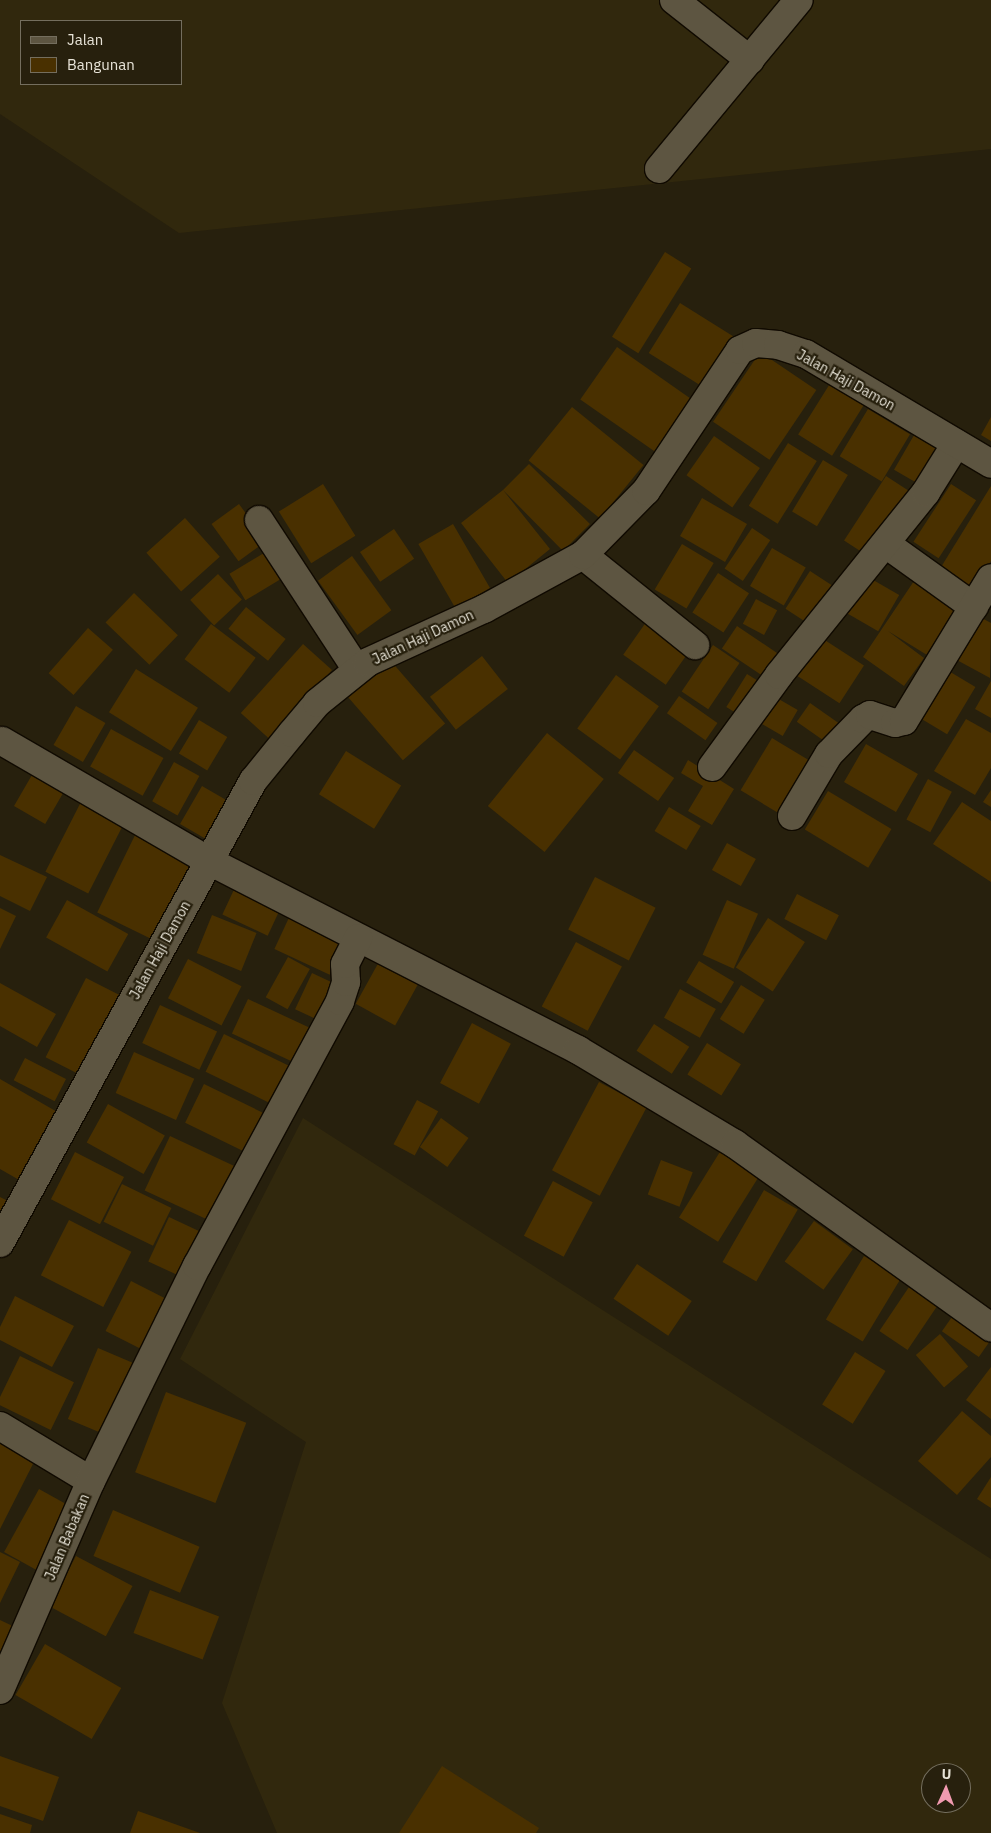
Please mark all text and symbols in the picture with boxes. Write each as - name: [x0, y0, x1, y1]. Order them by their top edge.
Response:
- legend: [20, 20, 182, 85]
- text: Jalan: [67, 30, 103, 49]
- text: Bangunan: [67, 55, 135, 74]
- street label: Jalan Haji Damon: [794, 346, 898, 414]
- street label: Jalan Haji Damon: [370, 606, 476, 668]
- street label: Jalan Haji Damon: [126, 898, 194, 1002]
- street label: Jalan Babakan: [41, 1491, 93, 1583]
- north arrow: [921, 1763, 971, 1813]
- text: U: [941, 1765, 952, 1783]

